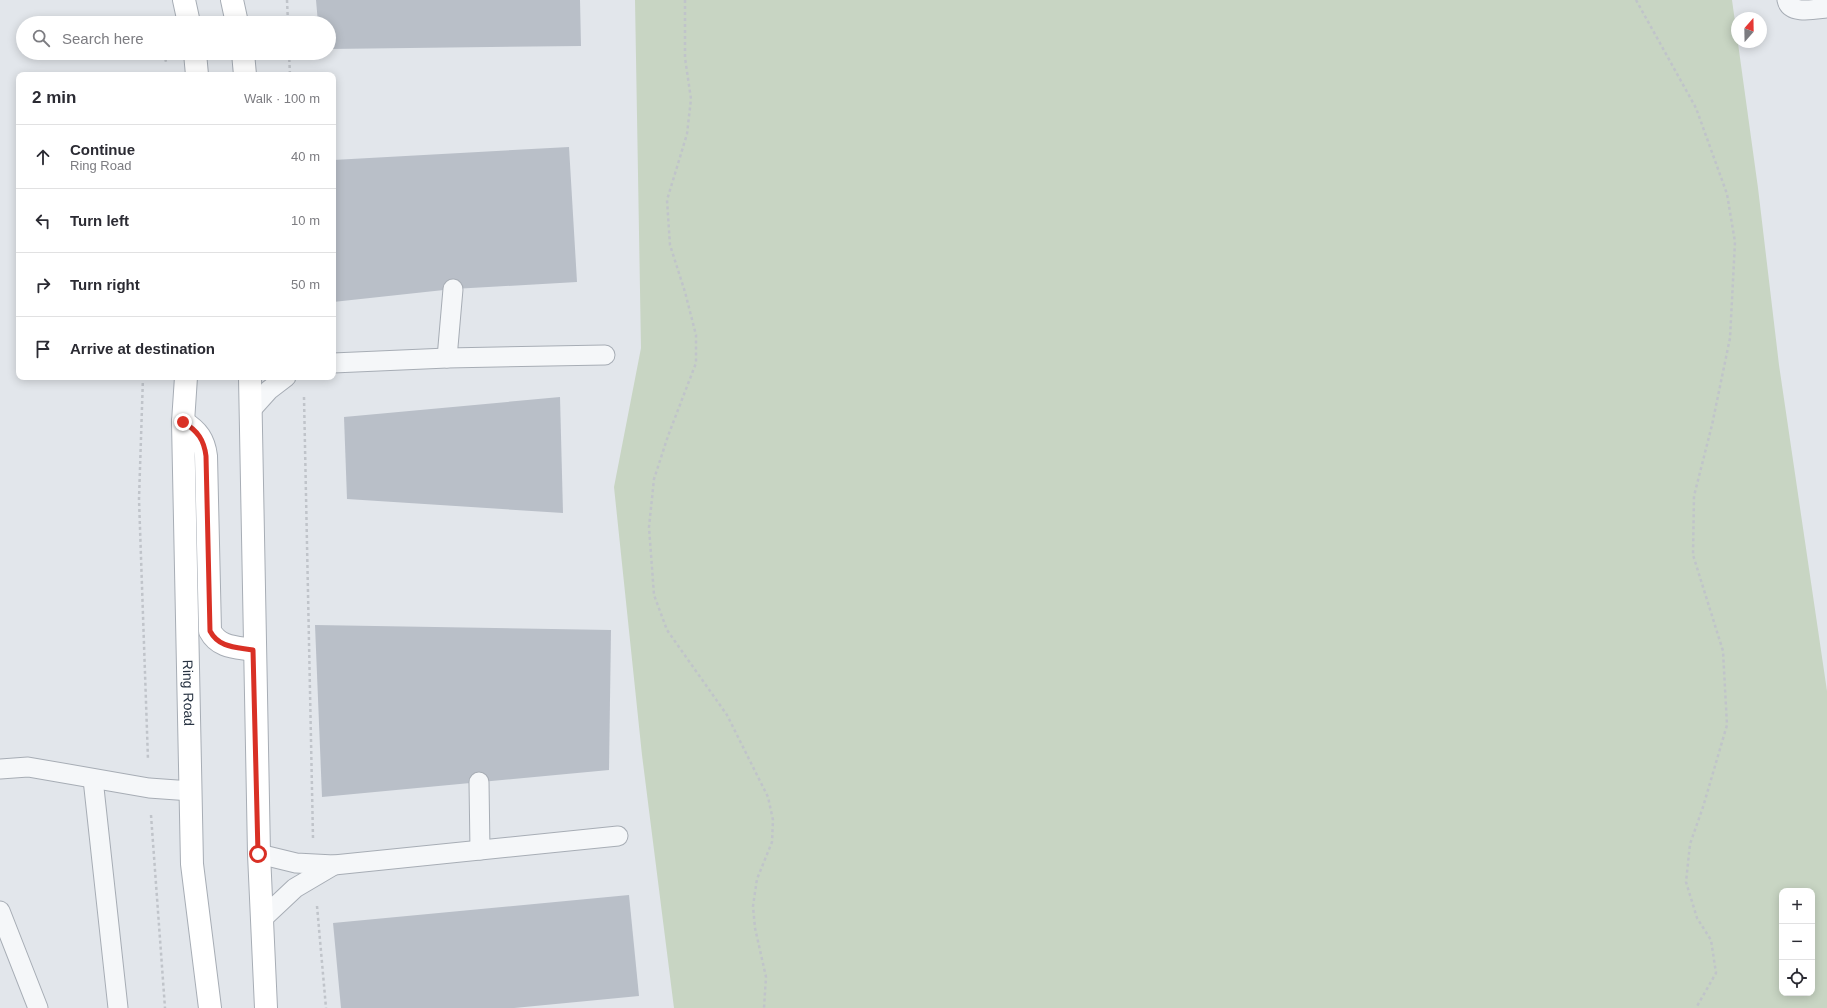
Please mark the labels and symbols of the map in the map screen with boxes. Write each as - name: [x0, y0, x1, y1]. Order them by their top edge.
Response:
- north arrow: [1731, 12, 1767, 48]
- route end: [174, 413, 192, 431]
- street label: Ring Road: [180, 660, 197, 726]
- route start: [249, 845, 267, 863]

